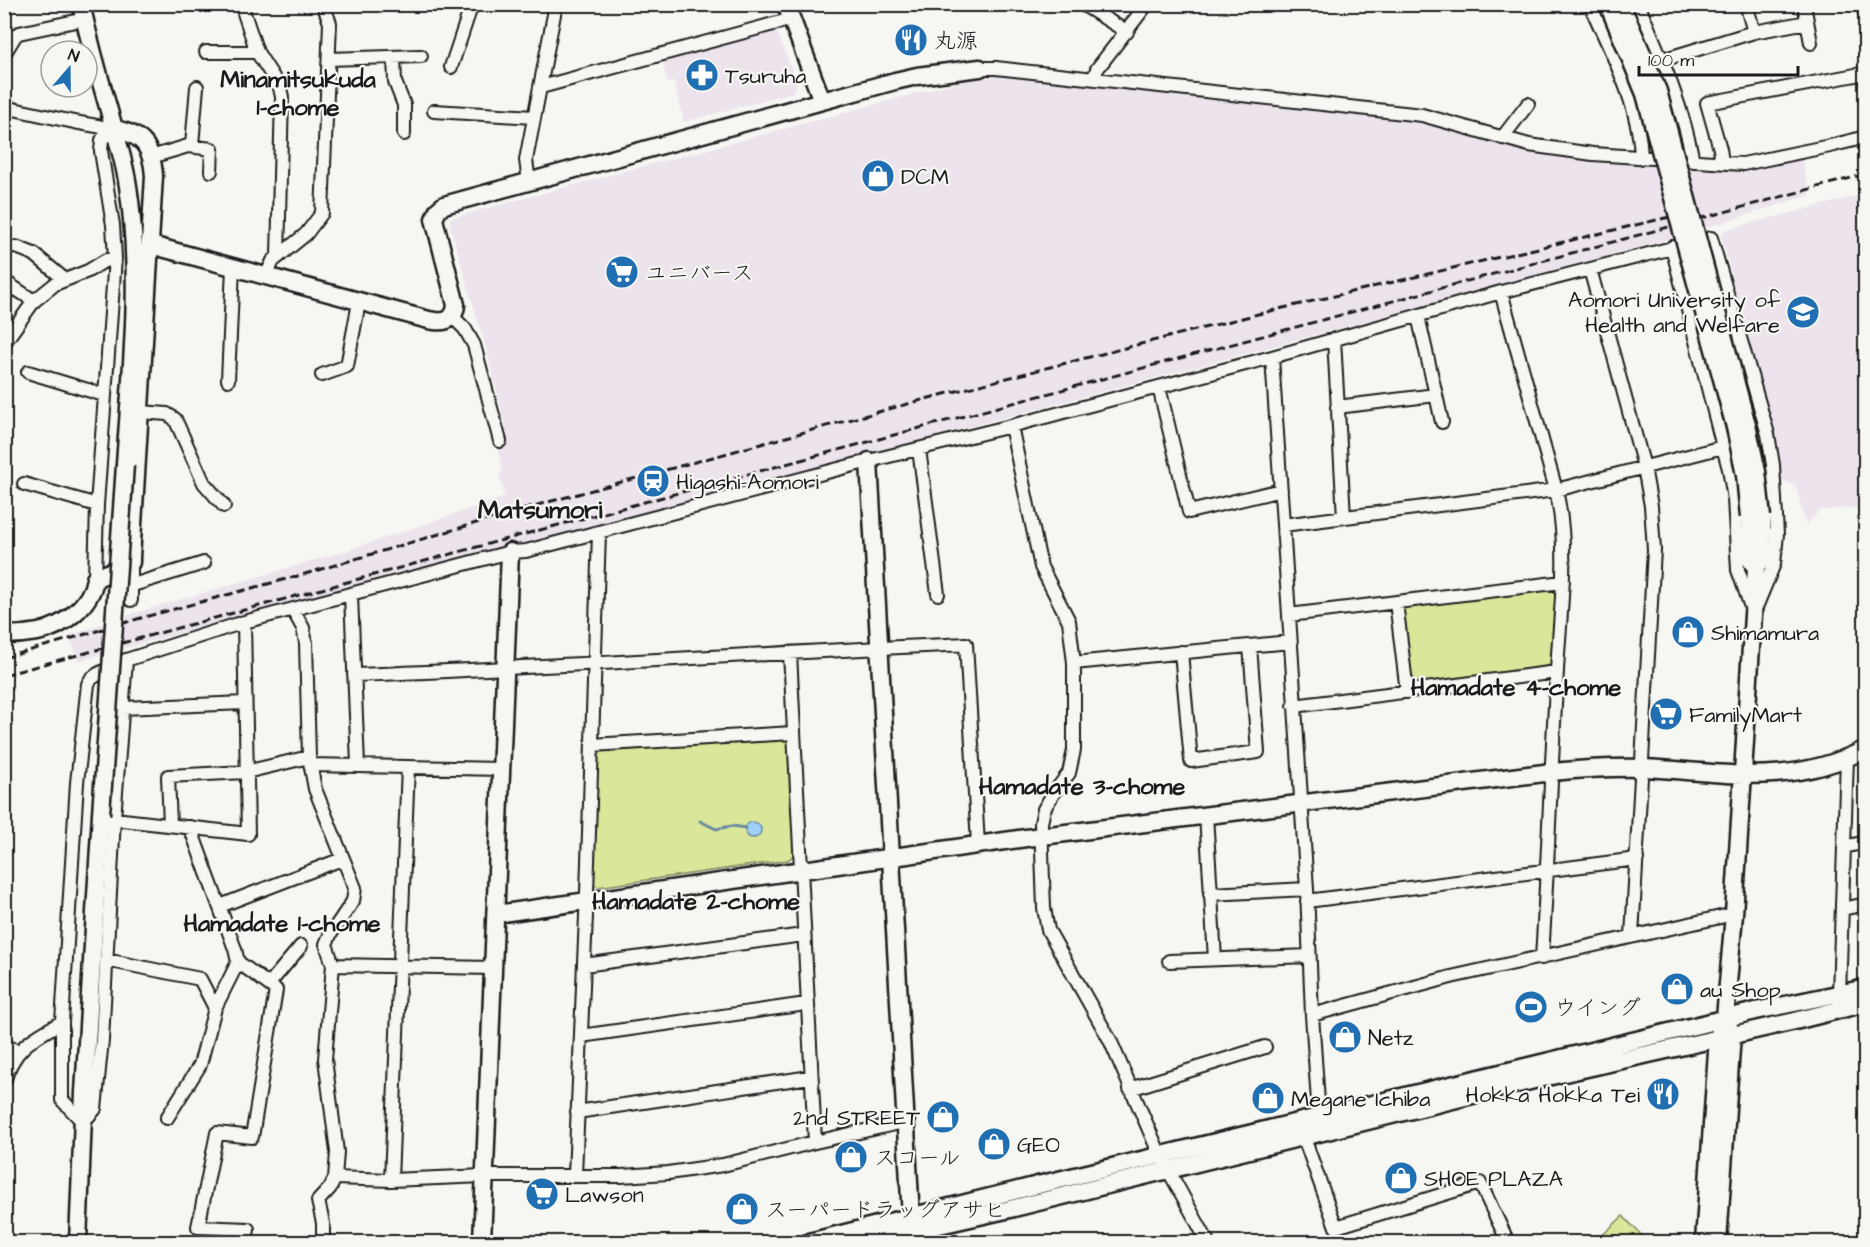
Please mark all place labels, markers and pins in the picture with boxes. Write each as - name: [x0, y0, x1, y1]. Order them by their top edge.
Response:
- restaurant icon: 丸源: [893, 22, 929, 58]
- place label: 丸源: [934, 26, 978, 57]
- pharmacy icon: Tsuruha: [684, 57, 720, 93]
- place label: Tsuruha: [725, 61, 806, 92]
- shop icon: DCM: [860, 158, 896, 194]
- place label: DCM: [901, 162, 949, 193]
- supermarket icon: ユニバース: [604, 254, 640, 290]
- place label: ユニバース: [645, 258, 754, 289]
- place label: Aomori University of Health and Welfare: [1568, 285, 1781, 341]
- school or university icon: Aomori University of Health and Welfare: [1785, 294, 1821, 330]
- station icon: Higashi-Aomori: [635, 463, 671, 499]
- place label: Higashi-Aomori: [676, 467, 819, 499]
- shop icon: Shimamura: [1670, 614, 1706, 650]
- place label: Shimamura: [1711, 618, 1819, 649]
- supermarket icon: FamilyMart: [1648, 696, 1684, 732]
- place label: FamilyMart: [1689, 700, 1802, 732]
- shop icon: au Shop: [1659, 971, 1695, 1007]
- place label: au Shop: [1700, 975, 1781, 1006]
- sports icon: ウイング: [1513, 989, 1549, 1025]
- place label: ウイング: [1554, 993, 1641, 1024]
- shop icon: Netz: [1327, 1019, 1363, 1055]
- place label: Netz: [1368, 1023, 1414, 1054]
- restaurant icon: Hokka Hokka Tei: [1645, 1076, 1681, 1112]
- shop icon: Megane Ichiba: [1250, 1080, 1286, 1116]
- place label: Hokka Hokka Tei: [1466, 1080, 1640, 1111]
- place label: Megane Ichiba: [1291, 1084, 1430, 1116]
- shop icon: 2nd STREET: [925, 1099, 961, 1135]
- place label: 2nd STREET: [793, 1103, 920, 1134]
- shop icon: GEO: [976, 1126, 1012, 1162]
- place label: GEO: [1017, 1130, 1060, 1161]
- shop icon: スコール: [833, 1139, 869, 1175]
- place label: スコール: [874, 1143, 961, 1174]
- shop icon: SHOE PLAZA: [1383, 1160, 1419, 1196]
- place label: SHOE PLAZA: [1424, 1164, 1563, 1195]
- supermarket icon: Lawson: [524, 1176, 560, 1212]
- place label: Lawson: [565, 1180, 644, 1211]
- shop icon: スーパードラッグアサヒ: [724, 1191, 760, 1227]
- place label: スーパードラッグアサヒ: [765, 1195, 1006, 1226]

